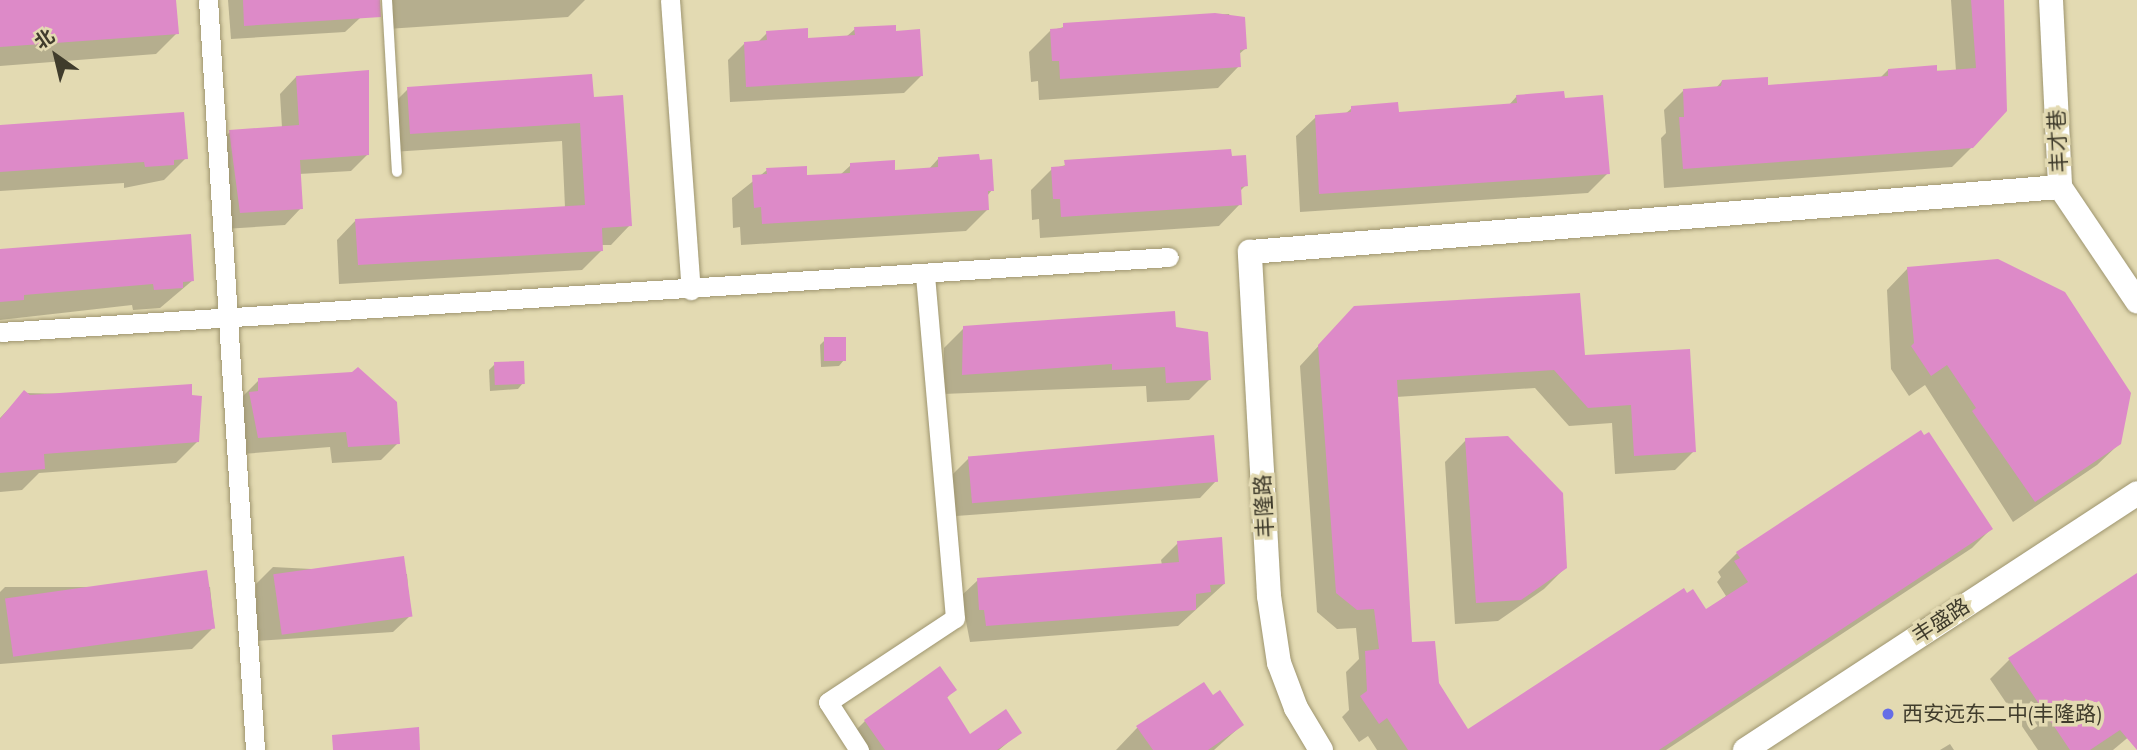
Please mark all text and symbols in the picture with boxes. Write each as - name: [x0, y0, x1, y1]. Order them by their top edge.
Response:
- north arrow: [21, 21, 91, 91]
- text: 北: [30, 23, 59, 54]
- street label: 丰才巷: [2044, 109, 2072, 173]
- street label: 丰隆路: [1250, 474, 1278, 538]
- street label: 丰盛路: [1908, 593, 1974, 649]
- place label: 西安远东二中(丰隆路): [1902, 701, 2101, 727]
- marker: 西安远东二中(丰隆路): [1880, 706, 1896, 722]

